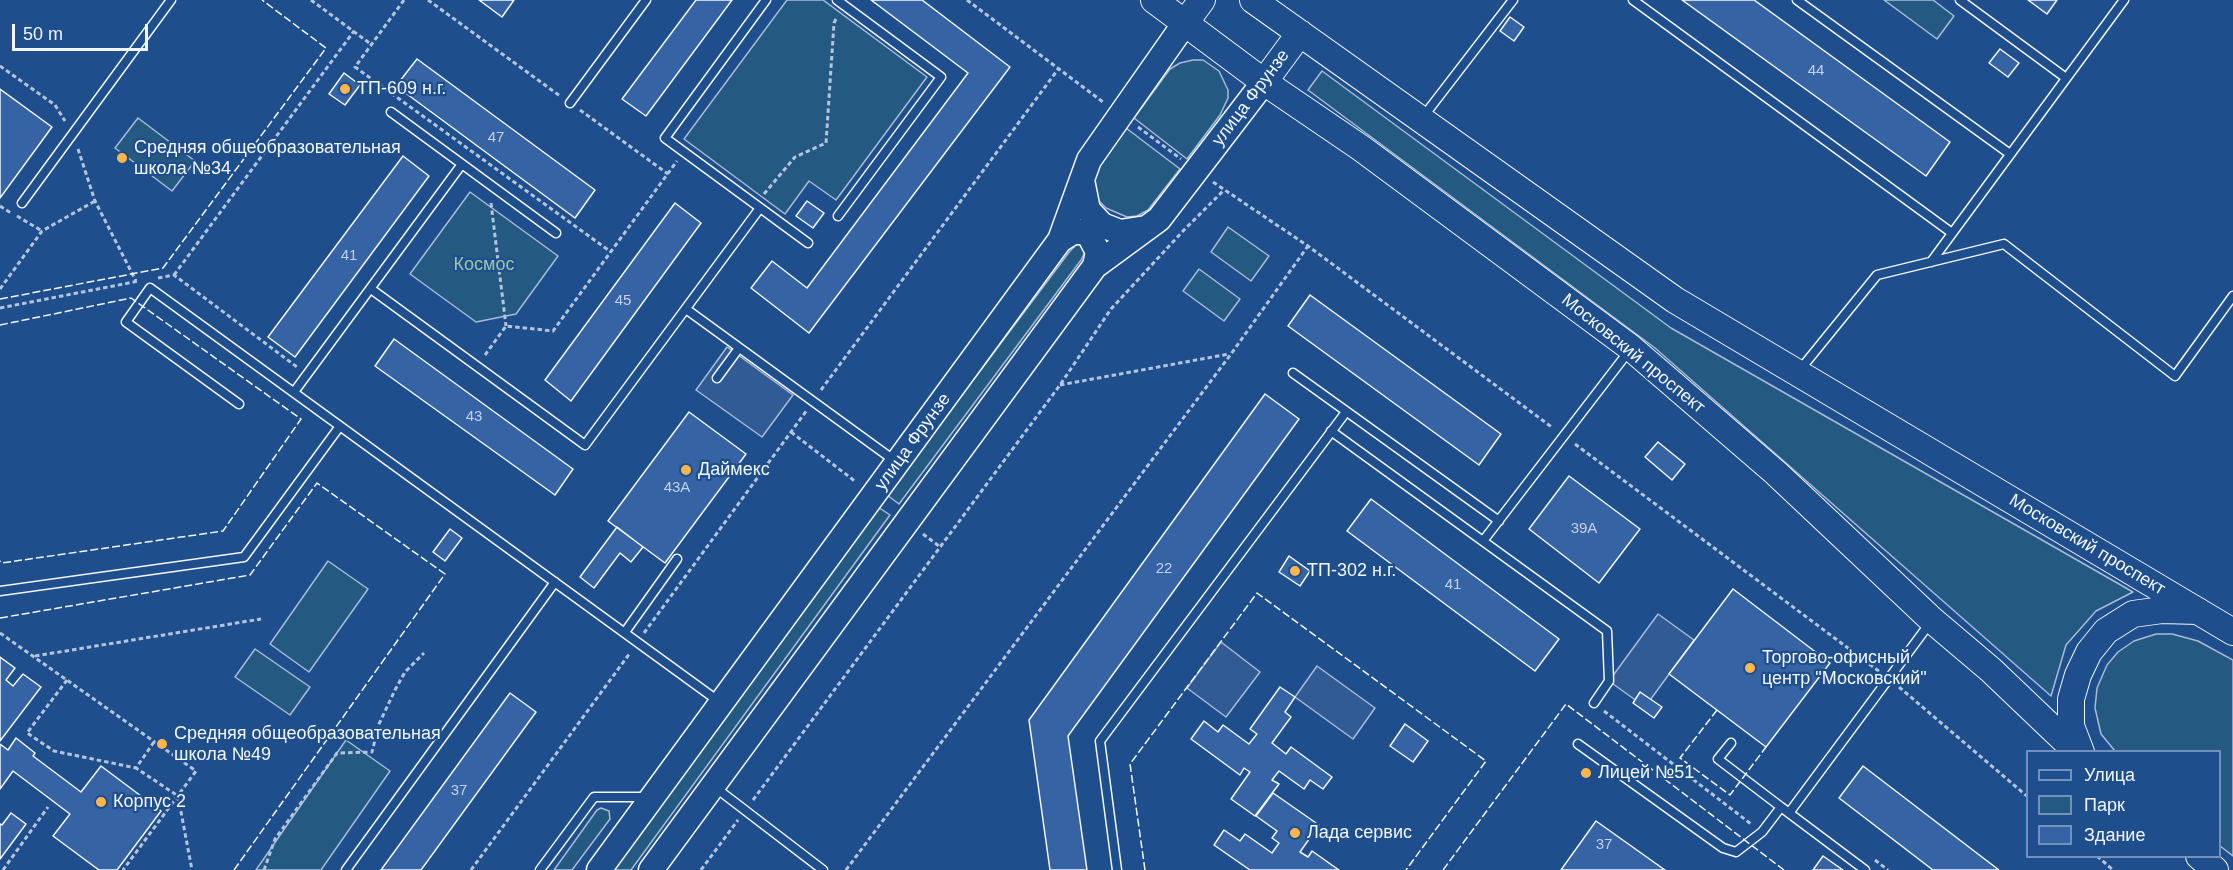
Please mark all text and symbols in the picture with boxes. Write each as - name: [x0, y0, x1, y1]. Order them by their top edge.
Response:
- scale bar: [15, 12, 152, 50]
- text: 50 m: [23, 24, 63, 44]
- street label: улица Фрунзе: [1208, 46, 1294, 150]
- house number: 44: [1808, 62, 1824, 80]
- place label: ТП-609 н.г.: [357, 78, 446, 100]
- marker: ТП-609 н.г.: [338, 82, 352, 96]
- house number: 47: [488, 129, 504, 147]
- place label: Средняя общеобразовательная школа №34: [134, 137, 401, 180]
- marker: Средняя общеобразовательная школа №34: [115, 151, 129, 165]
- house number: 41: [341, 247, 357, 265]
- park label: Космос: [454, 254, 514, 276]
- street label: Московский проспект: [1557, 289, 1709, 419]
- house number: 45: [615, 292, 631, 310]
- street label: улица Фрунзе: [870, 389, 956, 495]
- house number: 43: [466, 408, 482, 426]
- place label: Даймекс: [698, 459, 770, 481]
- marker: Даймекс: [679, 463, 693, 477]
- house number: 43А: [664, 479, 690, 497]
- street label: Московский проспект: [2005, 490, 2169, 600]
- house number: 39А: [1571, 520, 1597, 538]
- house number: 22: [1156, 560, 1172, 578]
- place label: ТП-302 н.г.: [1307, 560, 1396, 582]
- marker: ТП-302 н.г.: [1288, 564, 1302, 578]
- house number: 41: [1445, 576, 1461, 594]
- place label: Торгово-офисный центр "Московский": [1762, 647, 1927, 690]
- marker: Торгово-офисный центр "Московский": [1743, 661, 1757, 675]
- place label: Средняя общеобразовательная школа №49: [174, 723, 441, 766]
- marker: Средняя общеобразовательная школа №49: [155, 737, 169, 751]
- legend: [2026, 750, 2221, 858]
- place label: Лицей №51: [1598, 762, 1694, 784]
- text: Улица: [2084, 765, 2135, 785]
- marker: Лицей №51: [1579, 766, 1593, 780]
- house number: 37: [451, 782, 467, 800]
- place label: Корпус 2: [113, 791, 186, 813]
- marker: Корпус 2: [94, 795, 108, 809]
- text: Парк: [2084, 795, 2125, 815]
- place label: Лада сервис: [1307, 822, 1412, 844]
- text: Здание: [2084, 825, 2145, 845]
- marker: Лада сервис: [1288, 826, 1302, 840]
- house number: 37: [1596, 836, 1612, 854]

